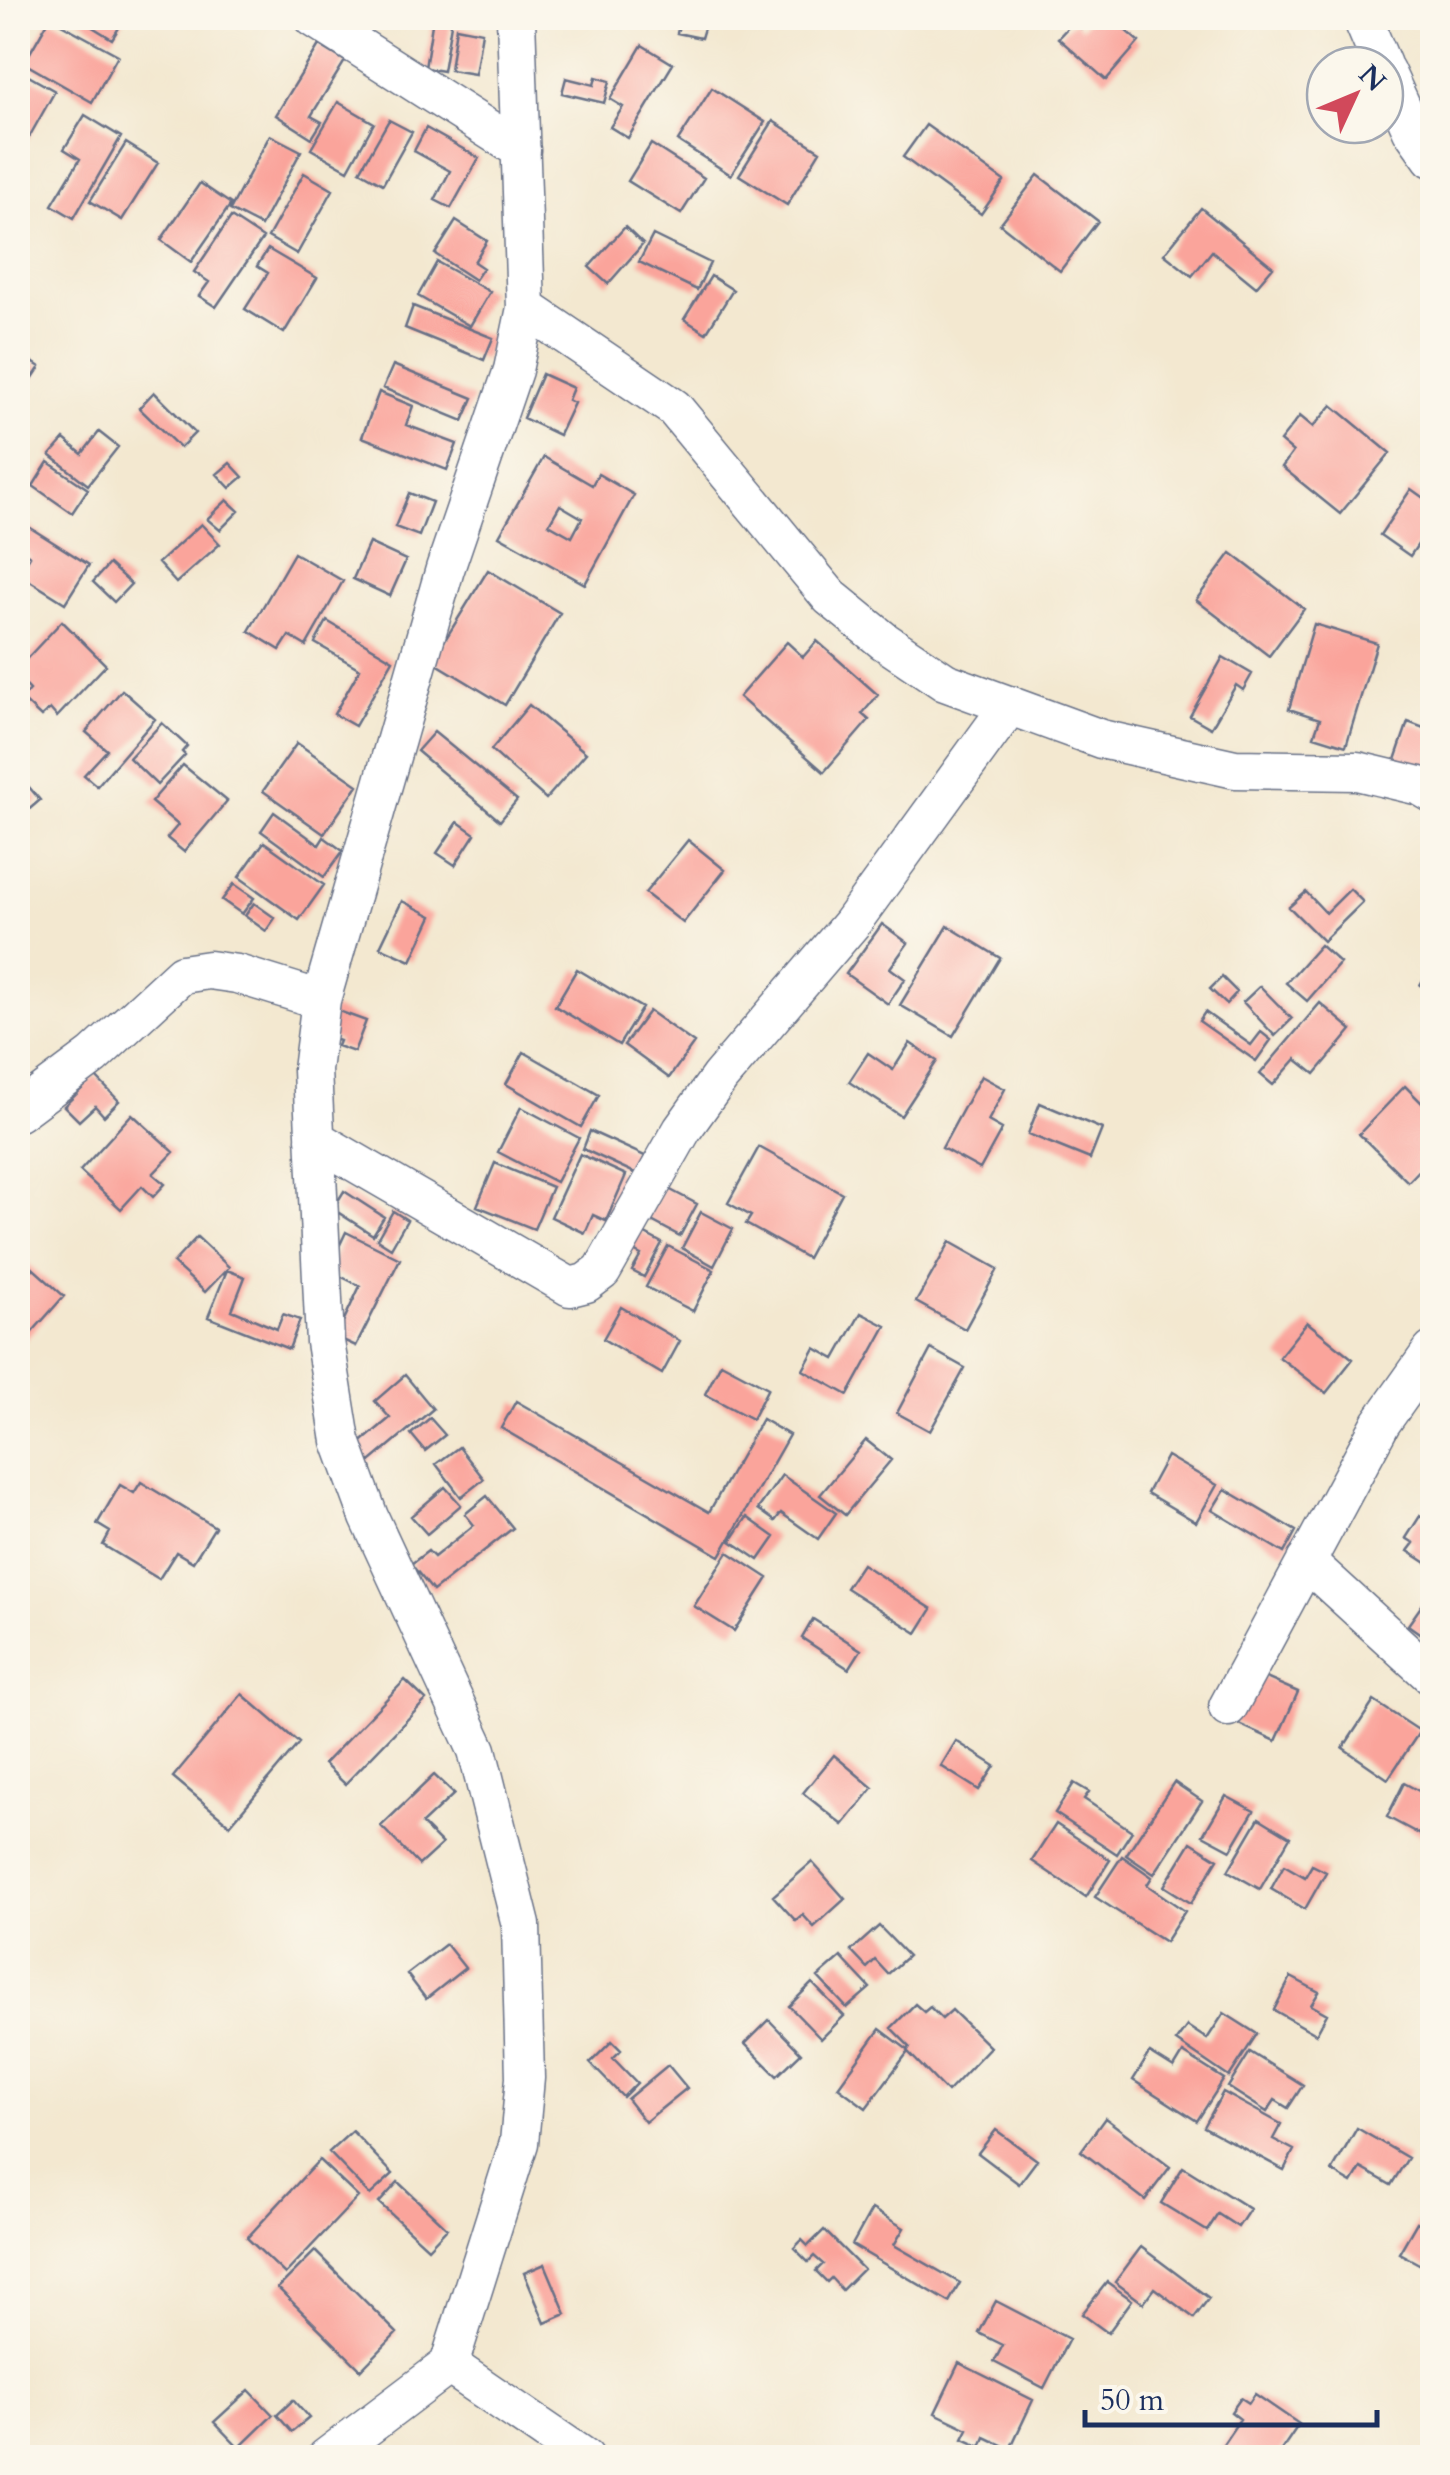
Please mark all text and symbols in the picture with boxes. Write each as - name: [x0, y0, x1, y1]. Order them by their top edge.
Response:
- north arrow: [1305, 45, 1405, 145]
- text: N: [1350, 56, 1394, 100]
- scale bar: [1085, 2365, 1378, 2427]
- text: 50 m: [1100, 2380, 1165, 2421]

